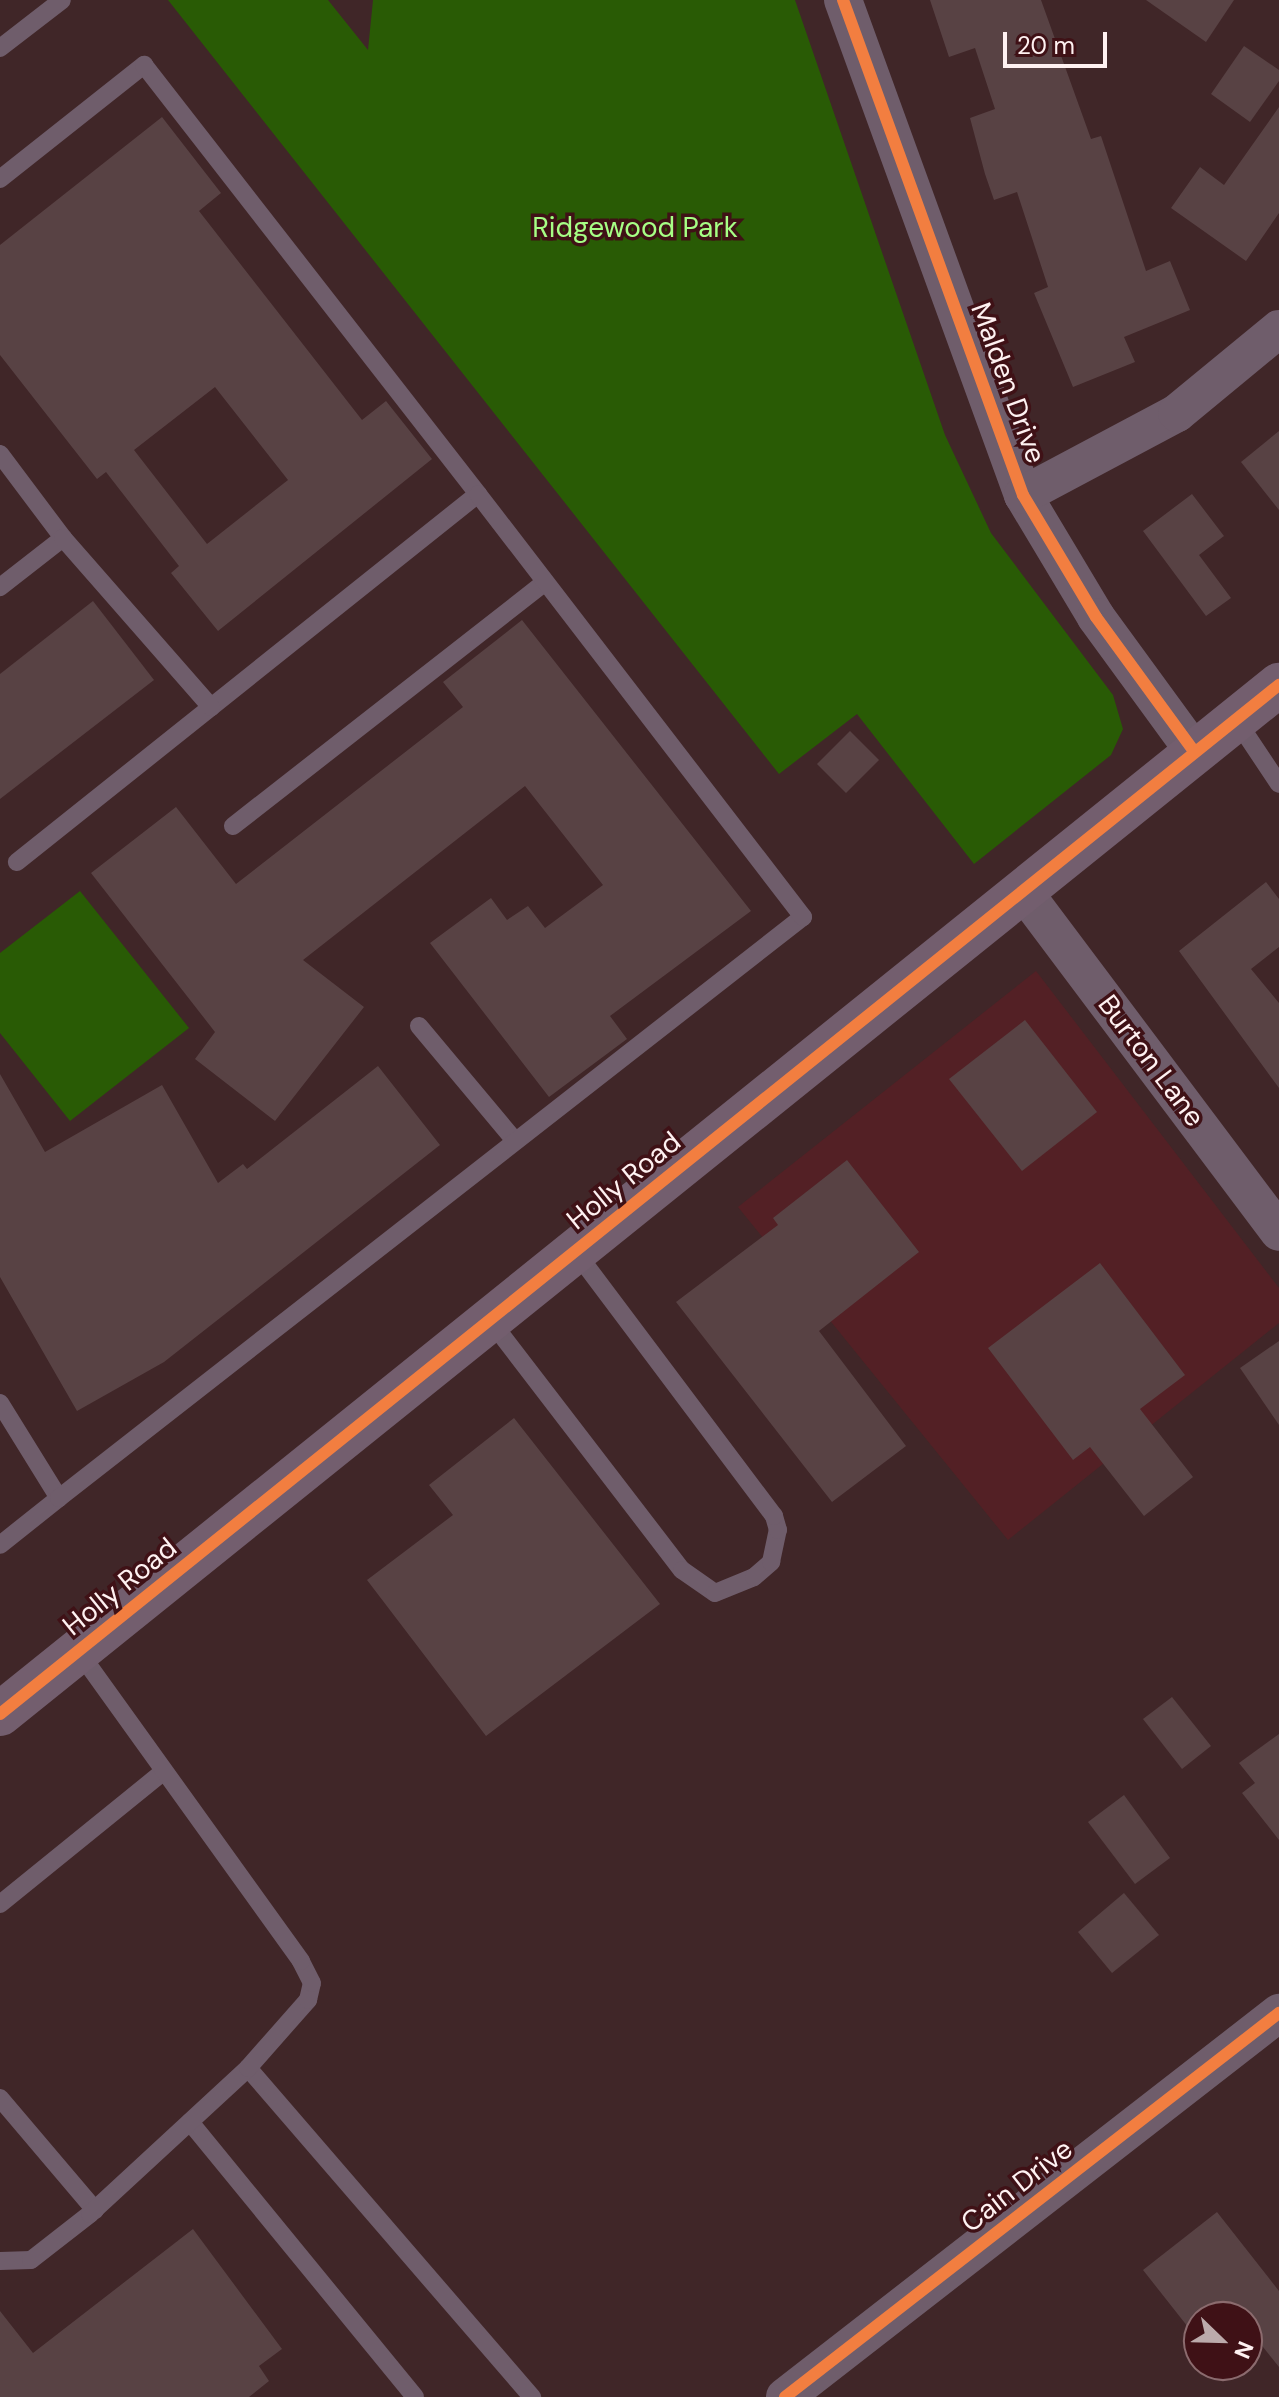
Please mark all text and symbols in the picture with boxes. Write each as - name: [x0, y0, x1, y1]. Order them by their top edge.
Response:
- scale bar: [1007, 16, 1111, 66]
- text: 20 m: [1017, 30, 1075, 61]
- park label: Ridgewood Park: [532, 211, 738, 245]
- street label: Malden Drive: [963, 298, 1053, 468]
- street label: Burton Lane: [1091, 989, 1211, 1133]
- street label: Holly Road: [560, 1125, 688, 1237]
- street label: Holly Road: [56, 1531, 184, 1643]
- street label: Cain Drive: [955, 2132, 1079, 2240]
- north arrow: [1183, 2301, 1263, 2381]
- text: N: [1227, 2337, 1260, 2363]

